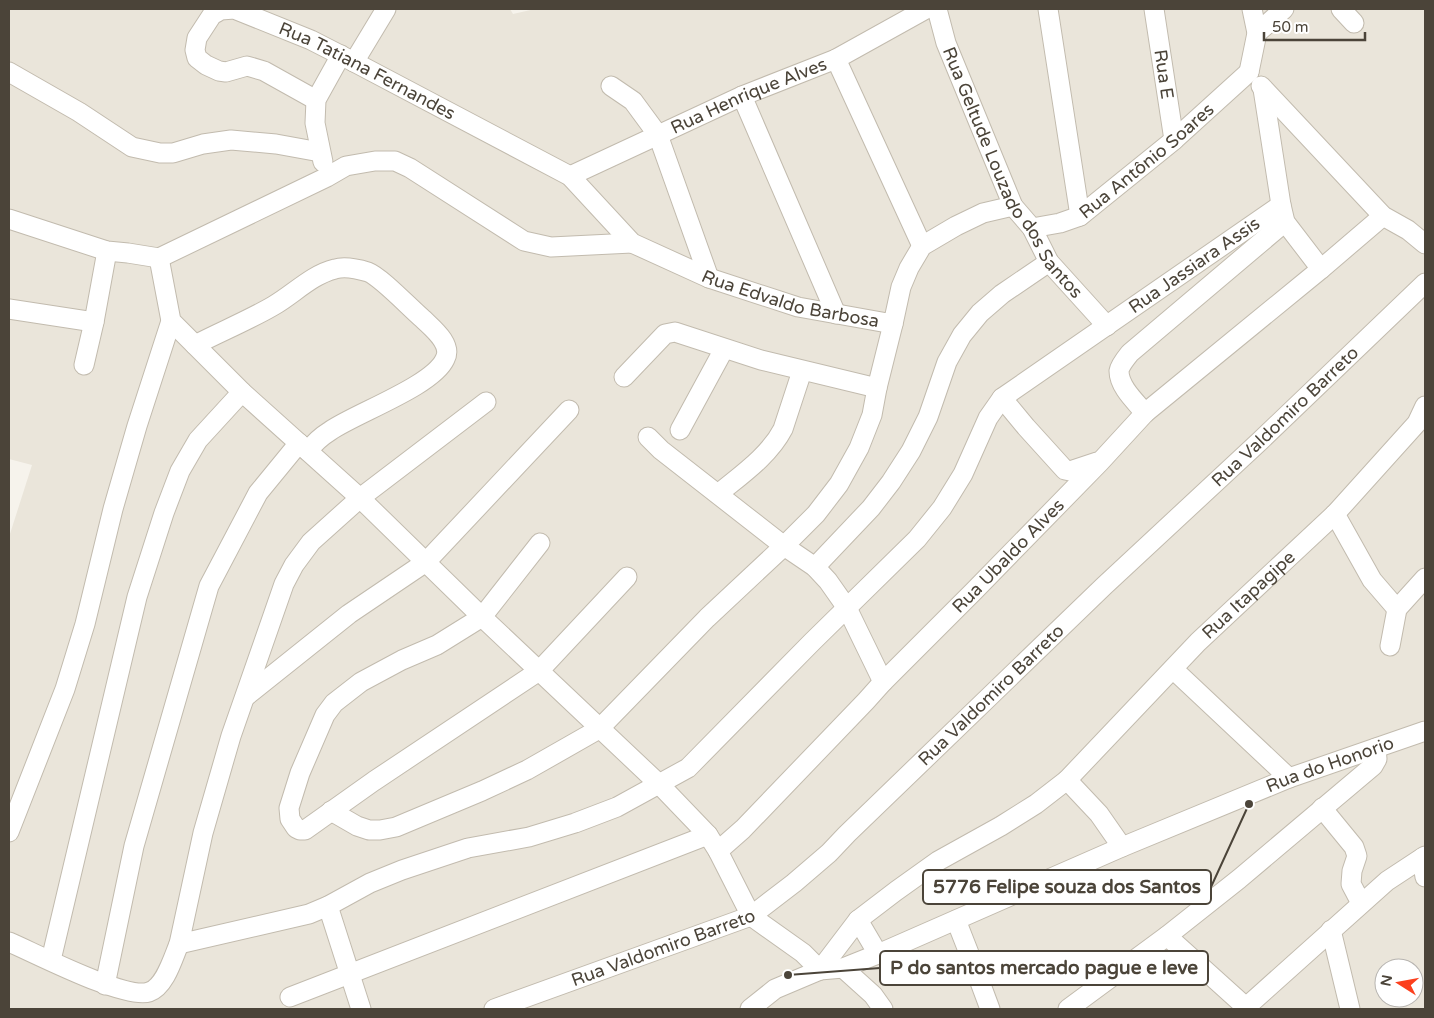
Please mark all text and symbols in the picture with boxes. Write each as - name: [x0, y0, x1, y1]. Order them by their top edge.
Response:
- scale bar: [1264, 10, 1365, 42]
- street label: Rua Tatiana Fernandes: [276, 17, 459, 125]
- text: 50 m: [1272, 18, 1309, 36]
- street label: Rua Geltude Louzado dos Santos: [938, 44, 1088, 303]
- street label: Rua E: [1149, 48, 1179, 101]
- street label: Rua Henrique Alves: [667, 53, 830, 139]
- street label: Rua Antônio Soares: [1074, 98, 1218, 223]
- street label: Rua Jassiara Assis: [1124, 212, 1264, 318]
- street label: Rua Edvaldo Barbosa: [698, 265, 881, 332]
- street label: Rua Valdomiro Barreto: [1207, 342, 1363, 491]
- street label: Rua Ubaldo Alves: [947, 494, 1069, 618]
- street label: Rua Itapagipe: [1197, 546, 1300, 644]
- street label: Rua Valdomiro Barreto: [914, 620, 1069, 770]
- street label: Rua do Honorio: [1263, 732, 1397, 797]
- callout: 5776 Felipe souza dos Santos: [923, 870, 1211, 904]
- text: 5776 Felipe souza dos Santos: [933, 876, 1201, 899]
- street label: Rua Valdomiro Barreto: [568, 904, 758, 991]
- callout: P do santos mercado pague e leve: [880, 951, 1208, 985]
- text: P do santos mercado pague e leve: [890, 957, 1198, 980]
- north arrow: [1374, 958, 1424, 1008]
- text: N: [1377, 973, 1396, 988]

